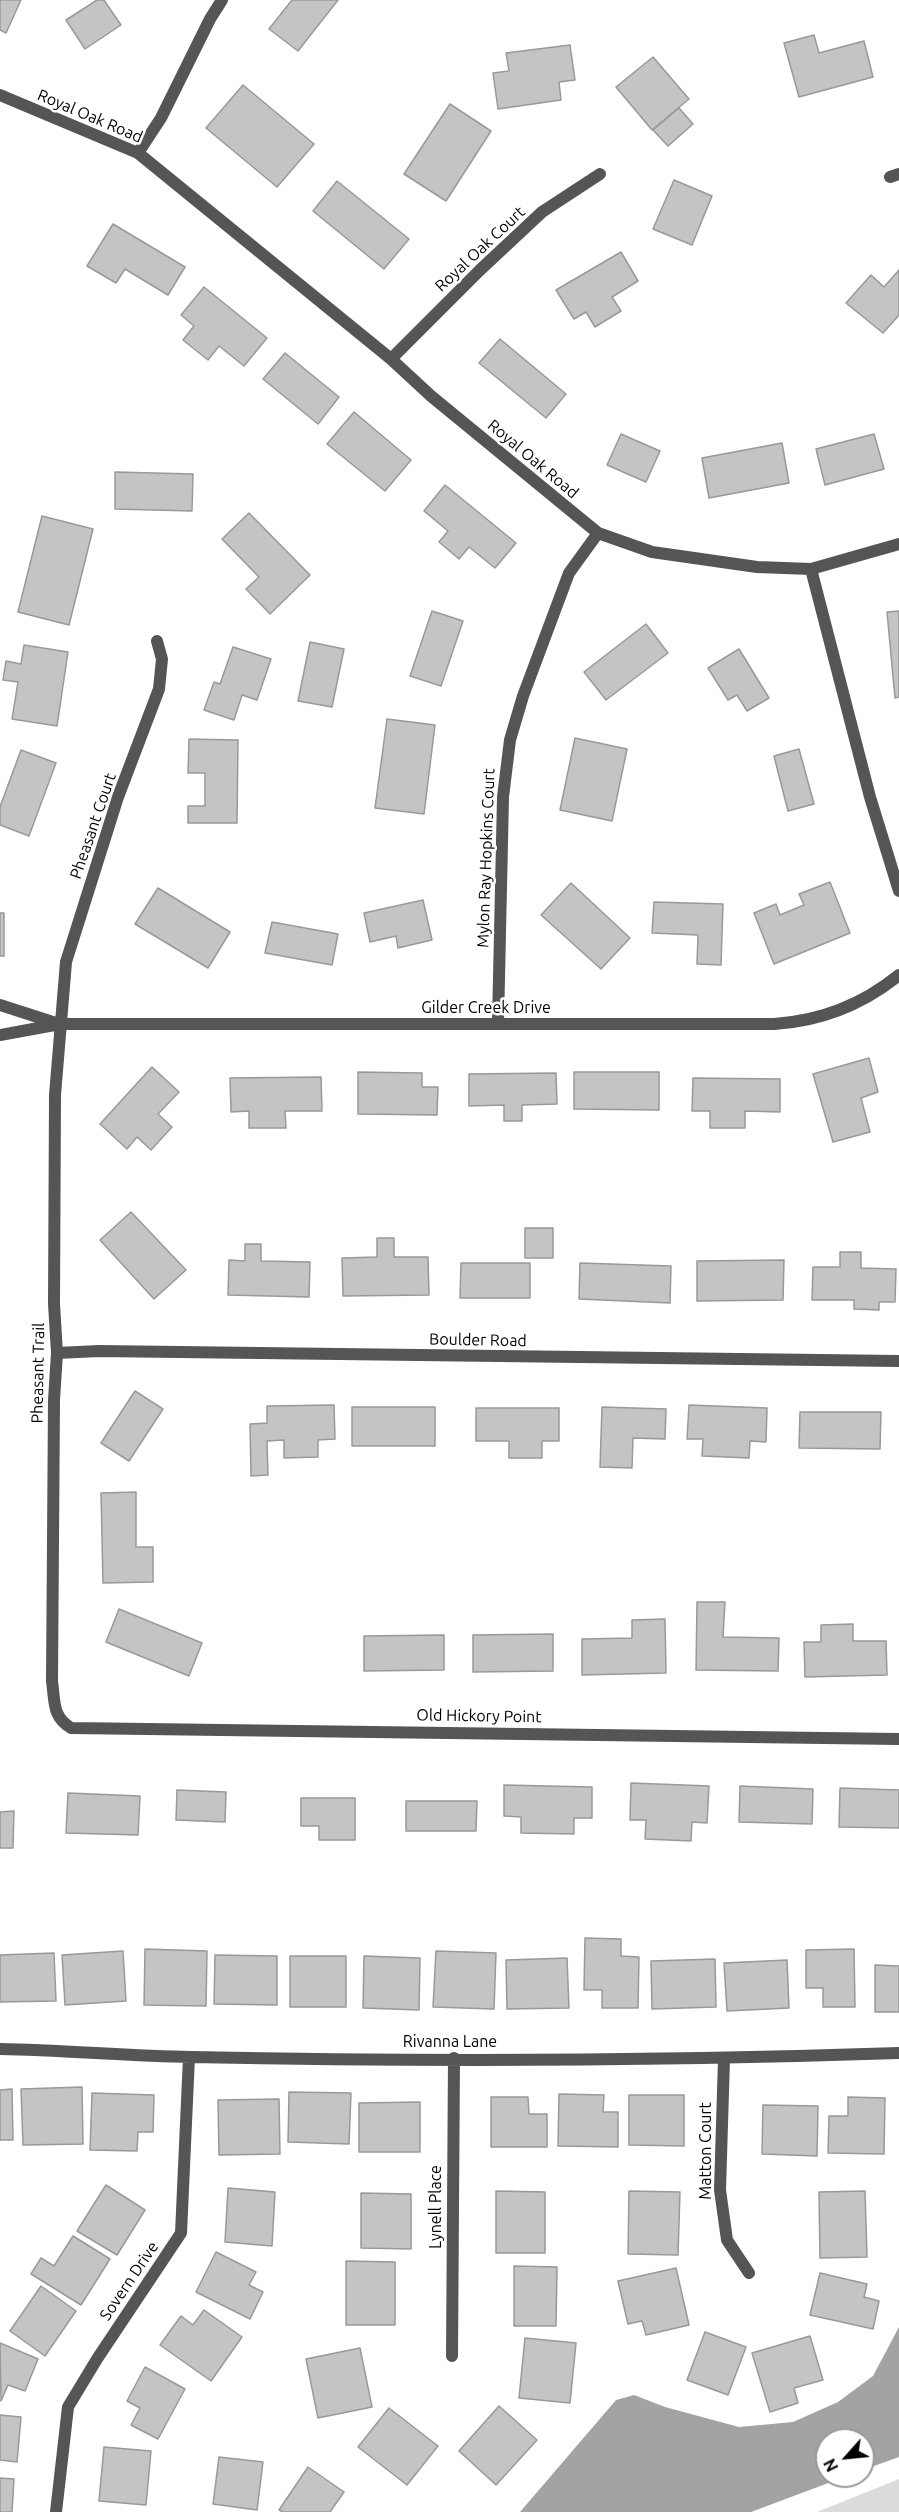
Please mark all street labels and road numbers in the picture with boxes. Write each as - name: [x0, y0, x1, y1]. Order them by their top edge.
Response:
- street label: Royal Oak Road: [35, 85, 145, 147]
- street label: Royal Oak Court: [431, 202, 529, 296]
- street label: Royal Oak Road: [484, 416, 582, 502]
- street label: Mylon Ray Hopkins Court: [473, 768, 499, 948]
- street label: Pheasant Court: [66, 771, 120, 881]
- street label: Gilder Creek Drive: [421, 998, 551, 1018]
- street label: Pheasant Trail: [28, 1322, 48, 1424]
- street label: Boulder Road: [429, 1330, 527, 1350]
- street label: Old Hickory Point: [416, 1705, 542, 1727]
- street label: Rivanna Lane: [403, 2032, 497, 2052]
- street label: Matton Court: [696, 2102, 716, 2200]
- street label: Lynell Place: [426, 2165, 446, 2249]
- street label: Sovern Drive: [96, 2238, 162, 2324]

